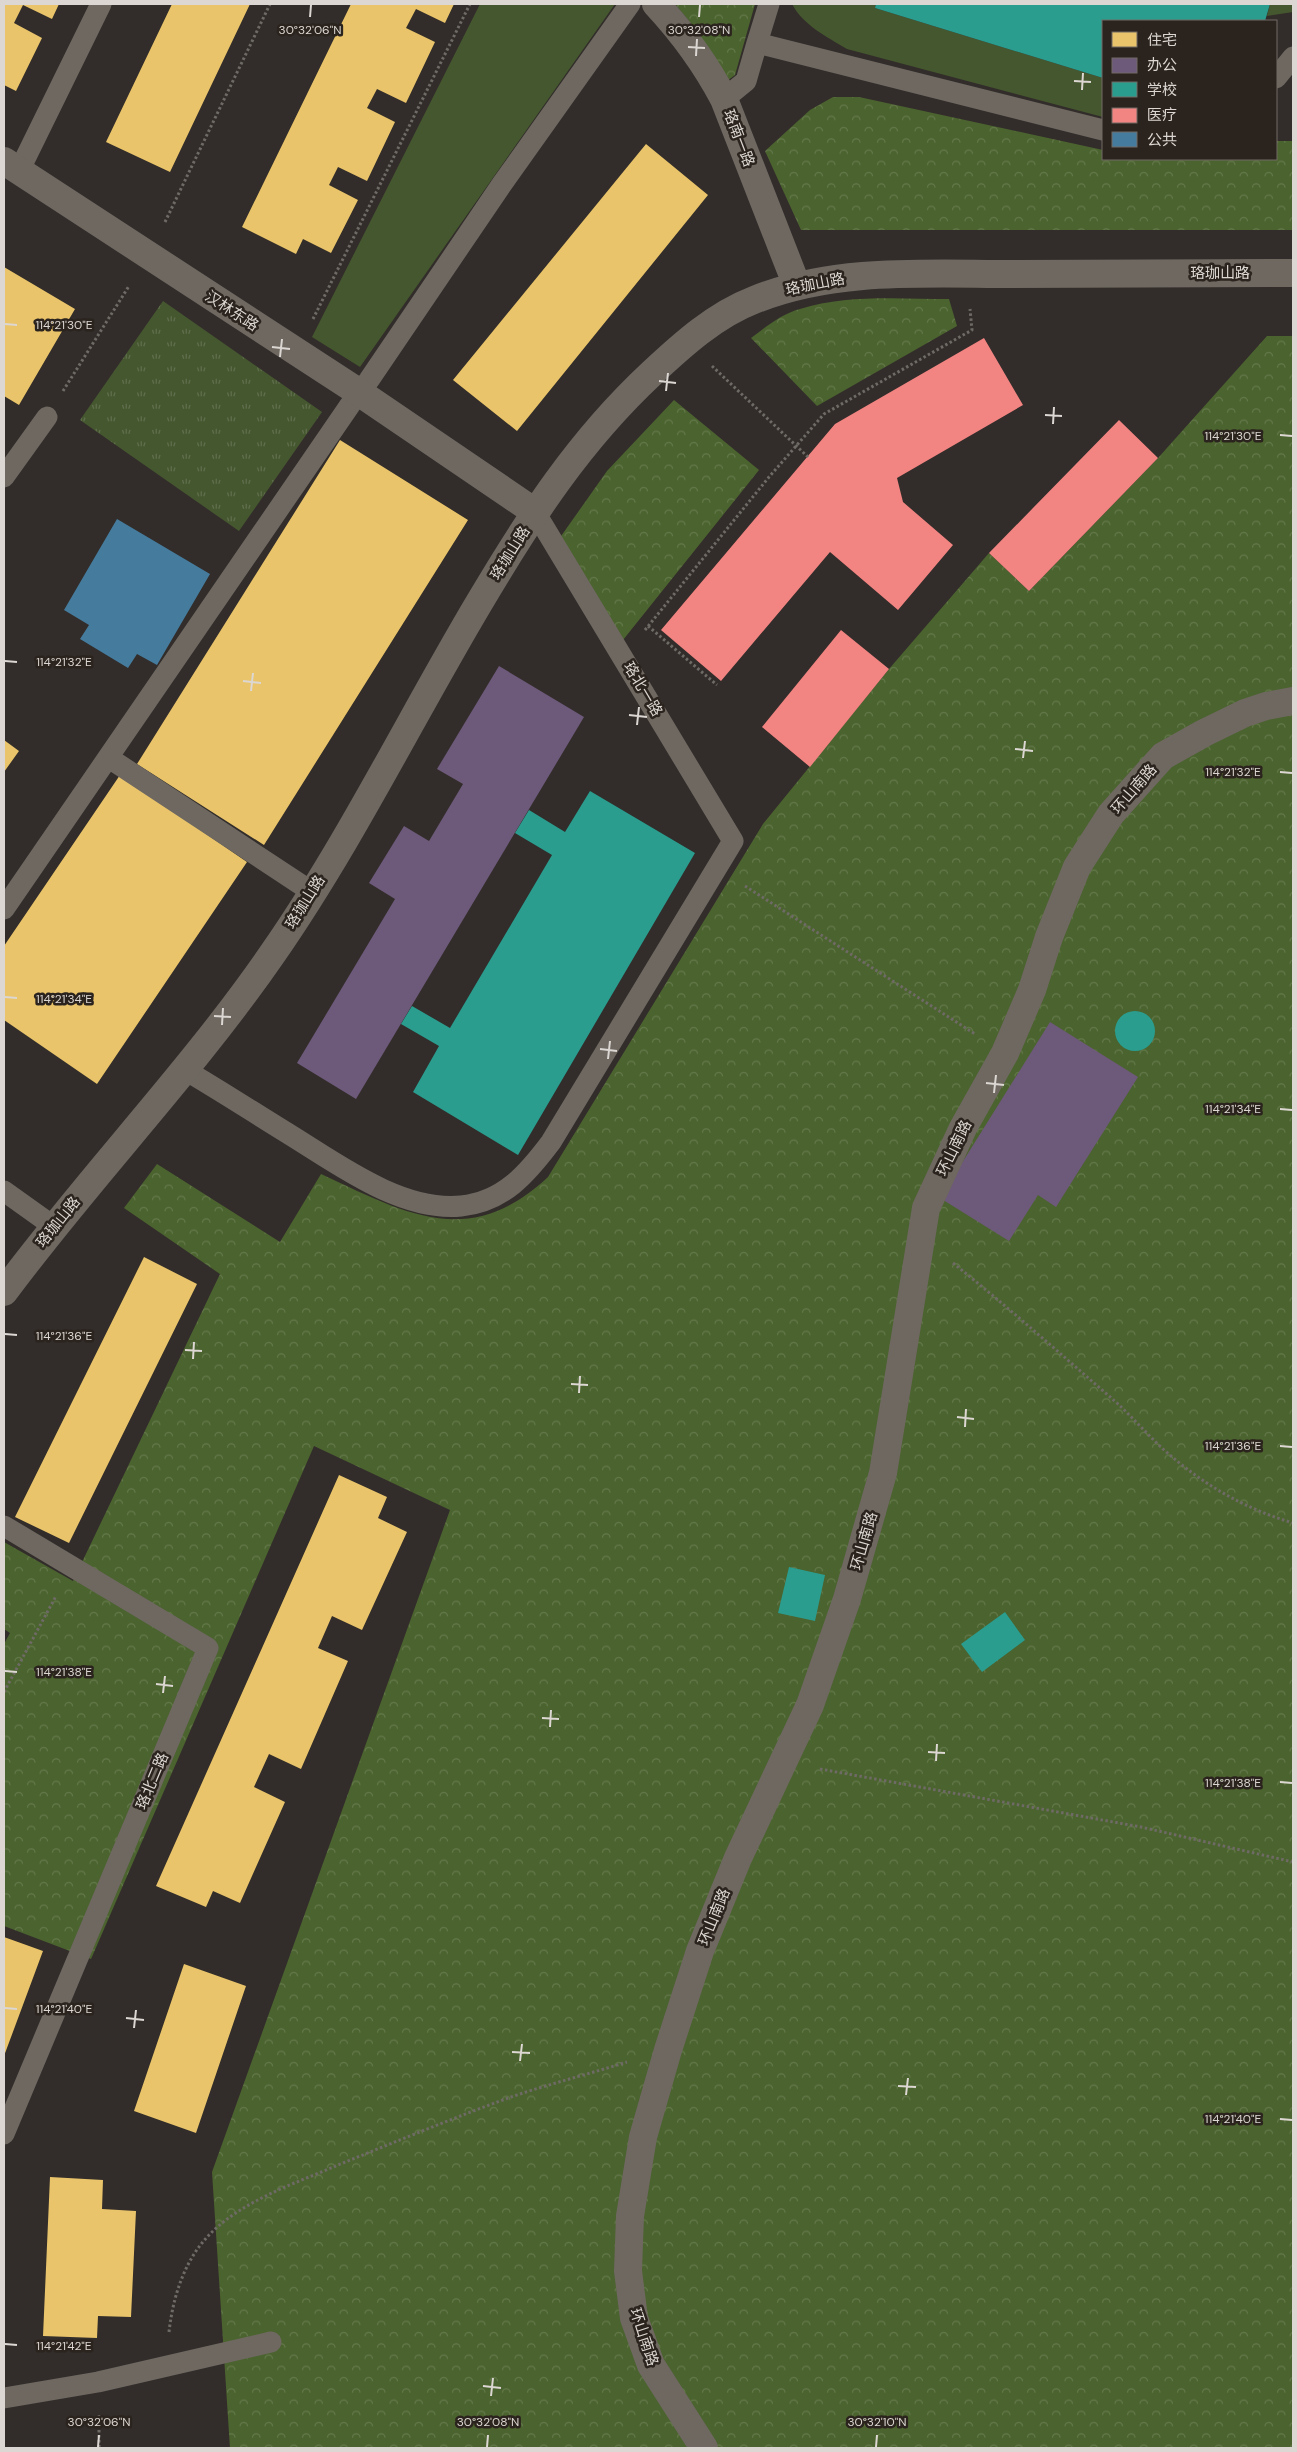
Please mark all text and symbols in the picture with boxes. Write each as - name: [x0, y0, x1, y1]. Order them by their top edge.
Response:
- legend: [1102, 20, 1277, 160]
- text: 30°32'06"N: [279, 22, 341, 38]
- text: 30°32'08"N: [668, 22, 730, 38]
- text: 住宅: [1147, 30, 1177, 50]
- text: 办公: [1147, 55, 1177, 75]
- text: 学校: [1147, 80, 1177, 100]
- text: 医疗: [1147, 105, 1177, 125]
- street label: 珞南一路: [719, 106, 759, 170]
- text: 公共: [1147, 130, 1177, 150]
- street label: 珞珈山路: [1190, 263, 1250, 283]
- street label: 珞珈山路: [784, 268, 846, 300]
- street label: 汉林东路: [201, 286, 263, 336]
- text: 114°21'30"E: [35, 317, 93, 333]
- text: 114°21'30"E: [1204, 428, 1262, 444]
- street label: 珞珈山路: [486, 522, 534, 584]
- text: 114°21'32"E: [36, 654, 92, 670]
- street label: 珞北一路: [619, 658, 667, 720]
- street label: 环山南路: [1107, 760, 1161, 818]
- text: 114°21'32"E: [1205, 764, 1261, 780]
- street label: 珞珈山路: [281, 871, 329, 933]
- text: 114°21'34"E: [36, 991, 92, 1007]
- text: 114°21'34"E: [1205, 1101, 1261, 1117]
- street label: 环山南路: [932, 1117, 976, 1179]
- street label: 珞珈山路: [31, 1192, 85, 1252]
- text: 114°21'36"E: [36, 1328, 92, 1344]
- text: 114°21'36"E: [1205, 1438, 1261, 1454]
- street label: 环山南路: [846, 1509, 882, 1573]
- text: 114°21'38"E: [36, 1664, 92, 1680]
- street label: 珞北二路: [131, 1749, 173, 1813]
- text: 114°21'38"E: [1205, 1775, 1261, 1791]
- street label: 环山南路: [693, 1885, 735, 1949]
- text: 114°21'40"E: [36, 2001, 93, 2017]
- text: 114°21'40"E: [1205, 2111, 1262, 2127]
- street label: 环山南路: [625, 2305, 663, 2369]
- text: 114°21'42"E: [36, 2338, 92, 2354]
- text: 30°32'06"N: [68, 2414, 130, 2430]
- text: 30°32'08"N: [457, 2414, 519, 2430]
- text: 30°32'10"N: [847, 2414, 907, 2430]

